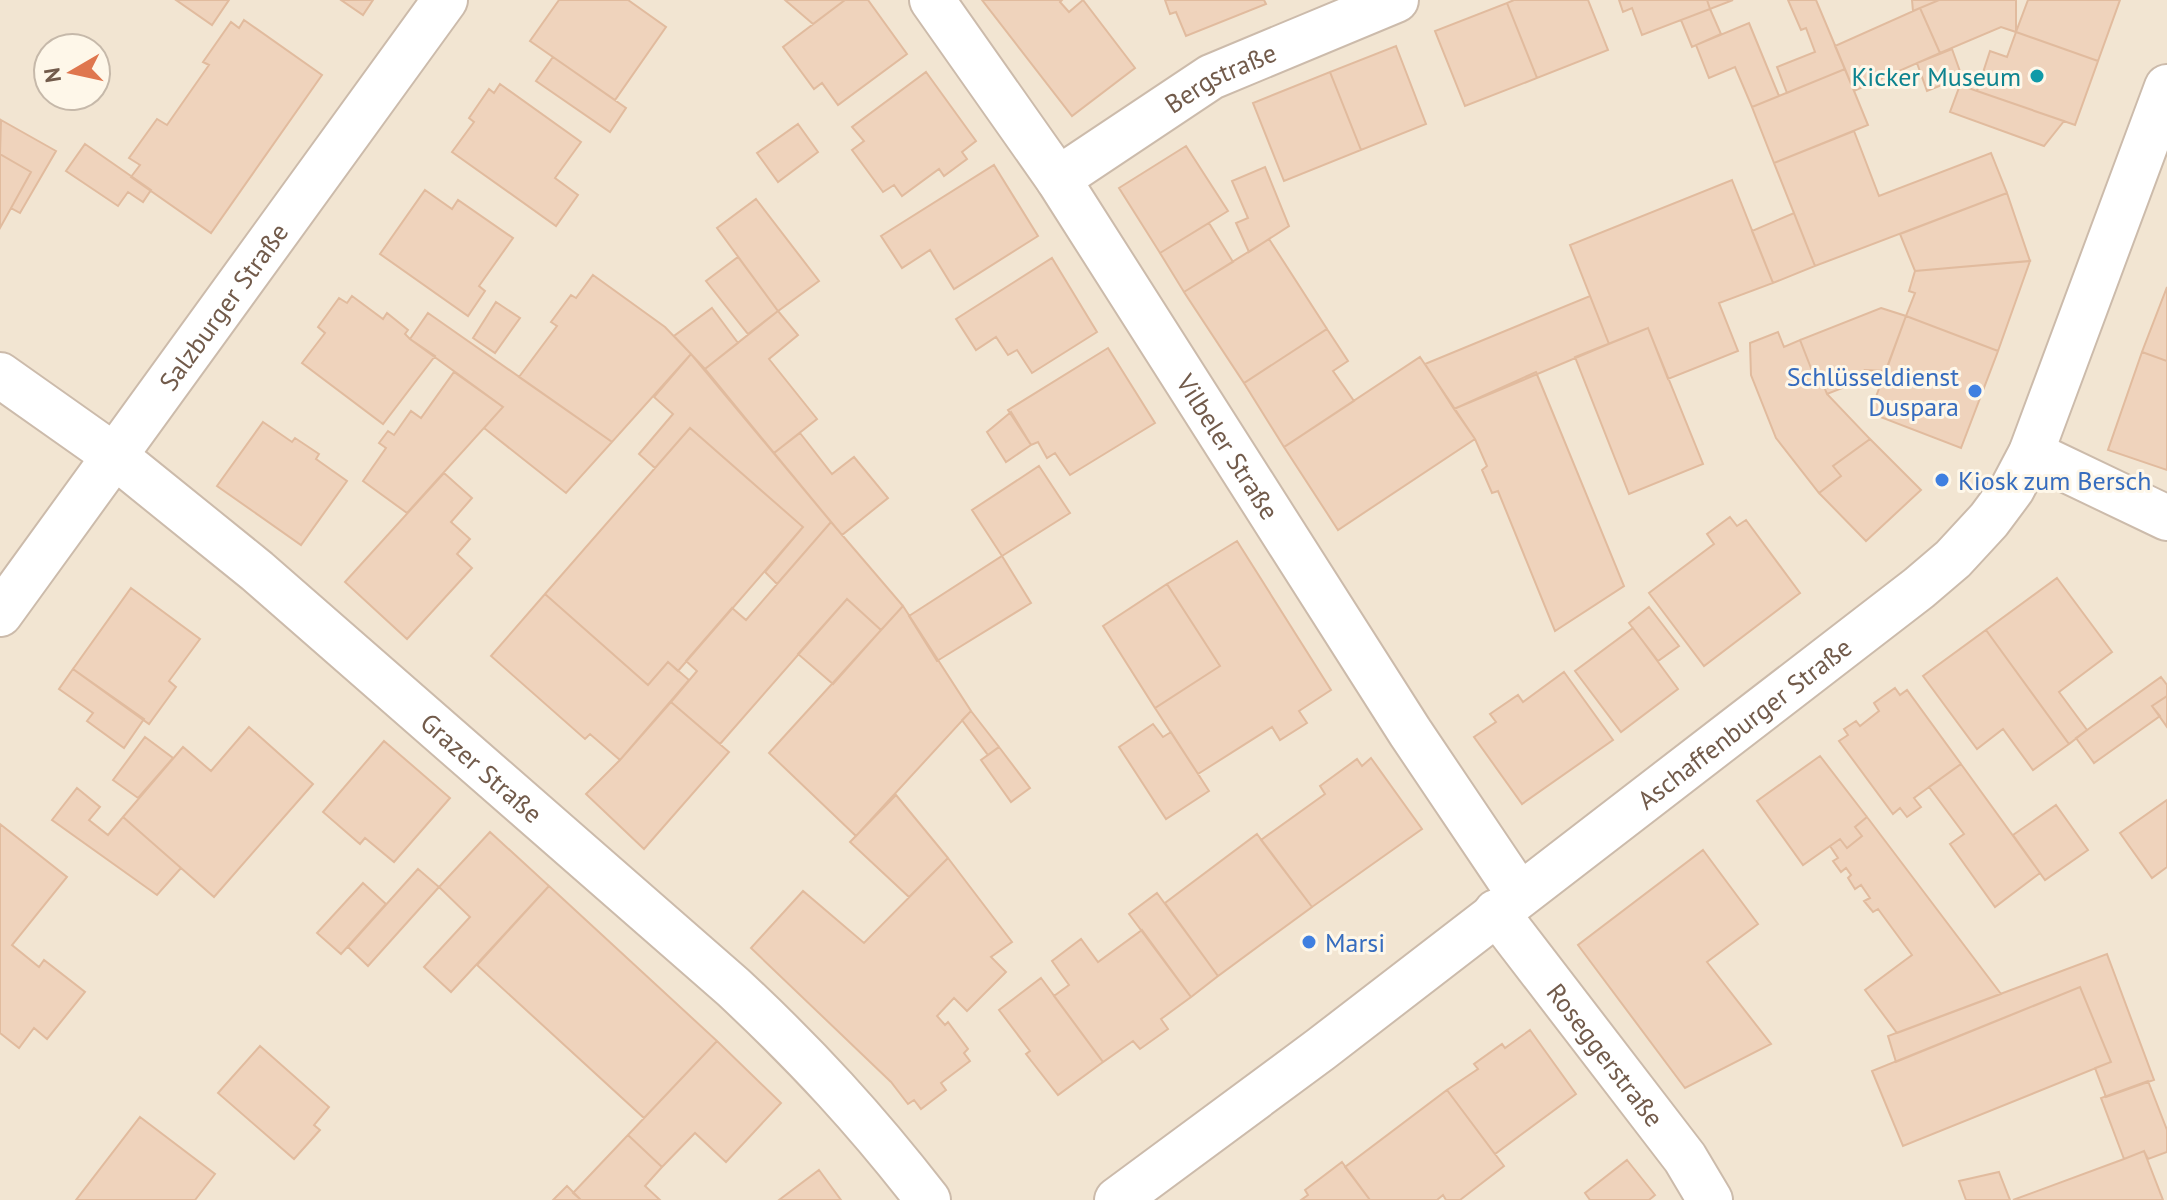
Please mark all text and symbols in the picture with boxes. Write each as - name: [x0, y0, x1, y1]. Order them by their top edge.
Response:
- north arrow: [32, 32, 112, 112]
- street label: Bergstraße: [1158, 35, 1281, 120]
- place label: Kicker Museum: [1851, 60, 2021, 93]
- text: N: [37, 66, 67, 84]
- marker: Kicker Museum: [2028, 67, 2046, 85]
- street label: Salzburger Straße: [151, 216, 295, 396]
- place label: Schlüsseldienst Duspara: [1787, 360, 1959, 423]
- street label: Vilbeler Straße: [1169, 367, 1287, 525]
- marker: Schlüsseldienst Duspara: [1966, 382, 1984, 400]
- place label: Kiosk zum Bersch: [1958, 464, 2151, 497]
- marker: Kiosk zum Bersch: [1933, 471, 1951, 489]
- street label: Aschaffenburger Straße: [1630, 630, 1858, 816]
- street label: Grazer Straße: [414, 705, 550, 830]
- place label: Marsi: [1325, 926, 1385, 959]
- marker: Marsi: [1300, 933, 1318, 951]
- street label: Roseggerstraße: [1540, 976, 1671, 1133]

